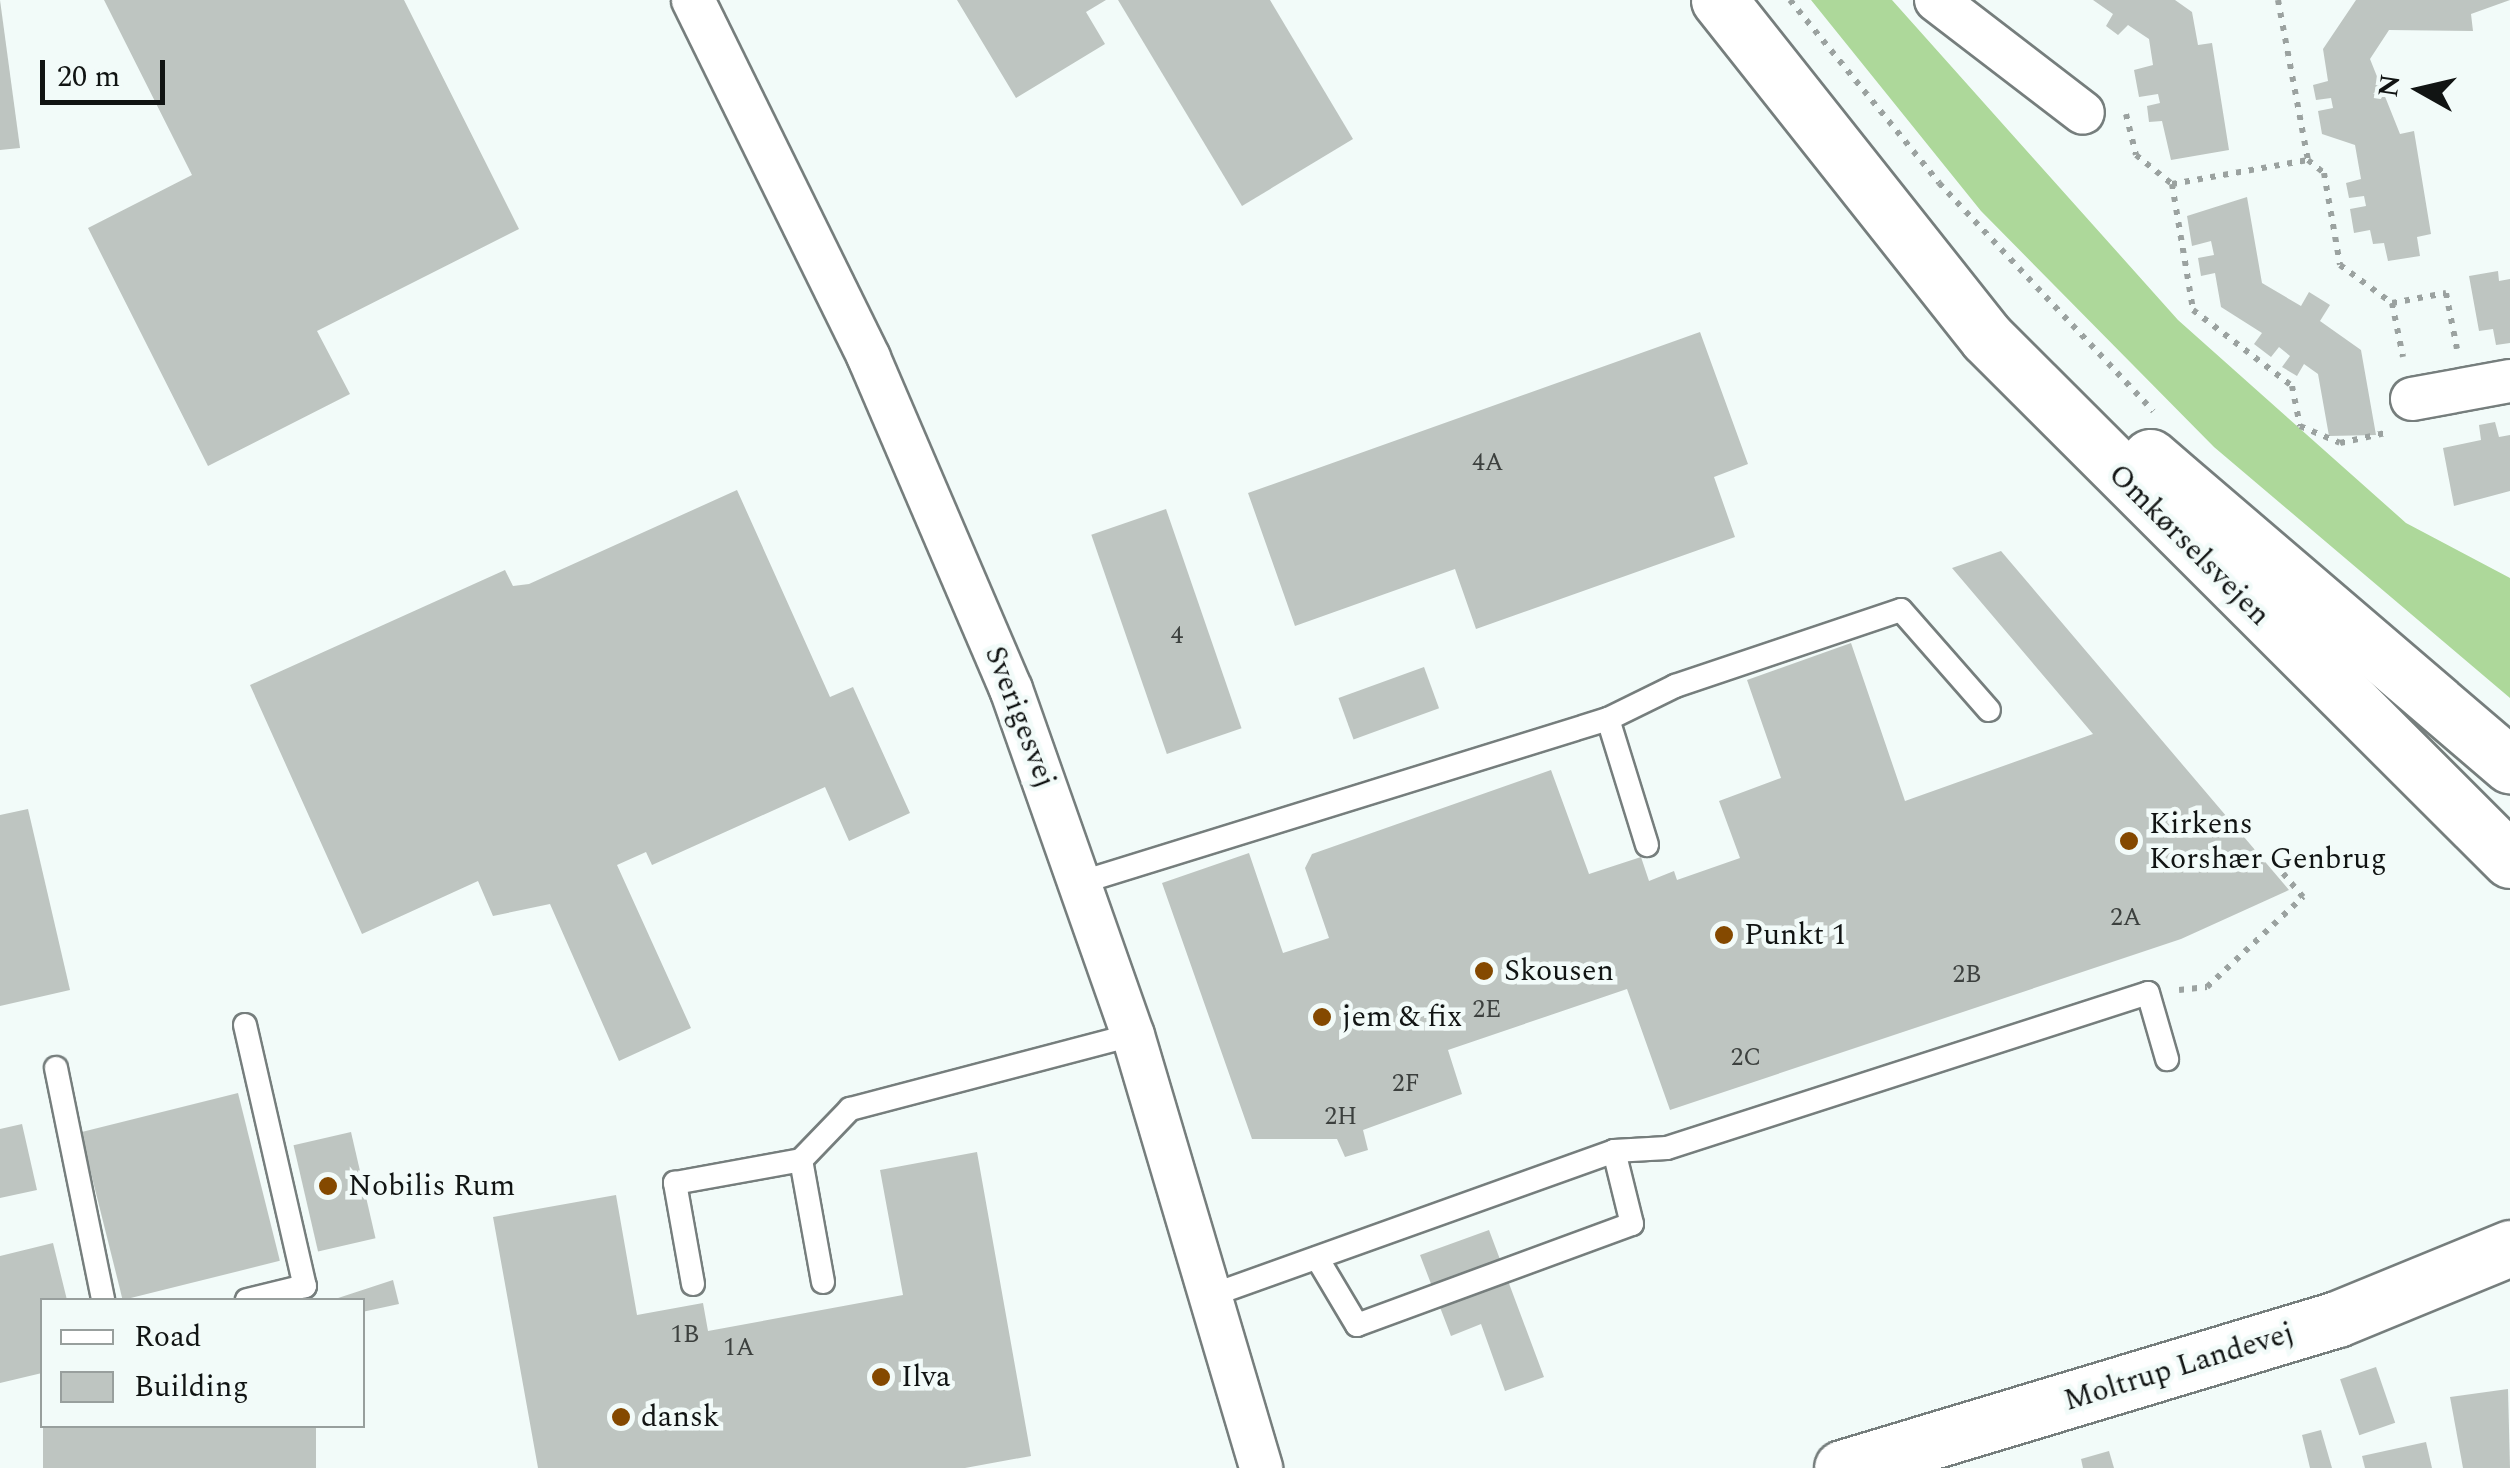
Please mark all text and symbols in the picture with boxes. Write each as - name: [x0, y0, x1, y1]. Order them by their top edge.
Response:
- scale bar: [45, 40, 170, 102]
- north arrow: [2370, 40, 2470, 140]
- text: 20 m: [57, 54, 120, 100]
- text: N: [2367, 71, 2413, 100]
- house number: 4A: [1472, 448, 1504, 478]
- street label: Omkørselsvejen: [2101, 457, 2277, 633]
- house number: 4: [1171, 621, 1183, 651]
- street label: Sverigesvej: [977, 641, 1063, 793]
- place label: Kirkens Korshær Genbrug: [2149, 806, 2387, 876]
- marker: Kirkens Korshær Genbrug: [2118, 830, 2140, 852]
- house number: 2A: [2110, 903, 2142, 933]
- place label: Punkt 1: [1744, 917, 1847, 953]
- marker: Punkt 1: [1713, 924, 1735, 946]
- place label: Skousen: [1504, 953, 1614, 989]
- marker: Skousen: [1473, 960, 1495, 982]
- house number: 2B: [1953, 960, 1981, 990]
- house number: 2E: [1473, 995, 1501, 1025]
- place label: jem & fix: [1342, 999, 1462, 1035]
- marker: jem & fix: [1311, 1006, 1333, 1028]
- house number: 2C: [1731, 1043, 1761, 1073]
- house number: 2F: [1392, 1069, 1420, 1099]
- house number: 2H: [1325, 1102, 1357, 1132]
- place label: Nobilis Rum: [348, 1168, 515, 1204]
- marker: Nobilis Rum: [317, 1175, 339, 1197]
- legend: [40, 1298, 365, 1428]
- text: Road: [134, 1314, 202, 1360]
- street label: Moltrup Landevej: [2060, 1315, 2298, 1419]
- house number: 1B: [671, 1320, 699, 1350]
- house number: 1A: [723, 1333, 755, 1363]
- place label: Ilva: [901, 1359, 951, 1395]
- text: Building: [134, 1364, 249, 1410]
- marker: Ilva: [870, 1366, 892, 1388]
- place label: dansk: [641, 1399, 720, 1435]
- marker: dansk: [610, 1406, 632, 1428]

